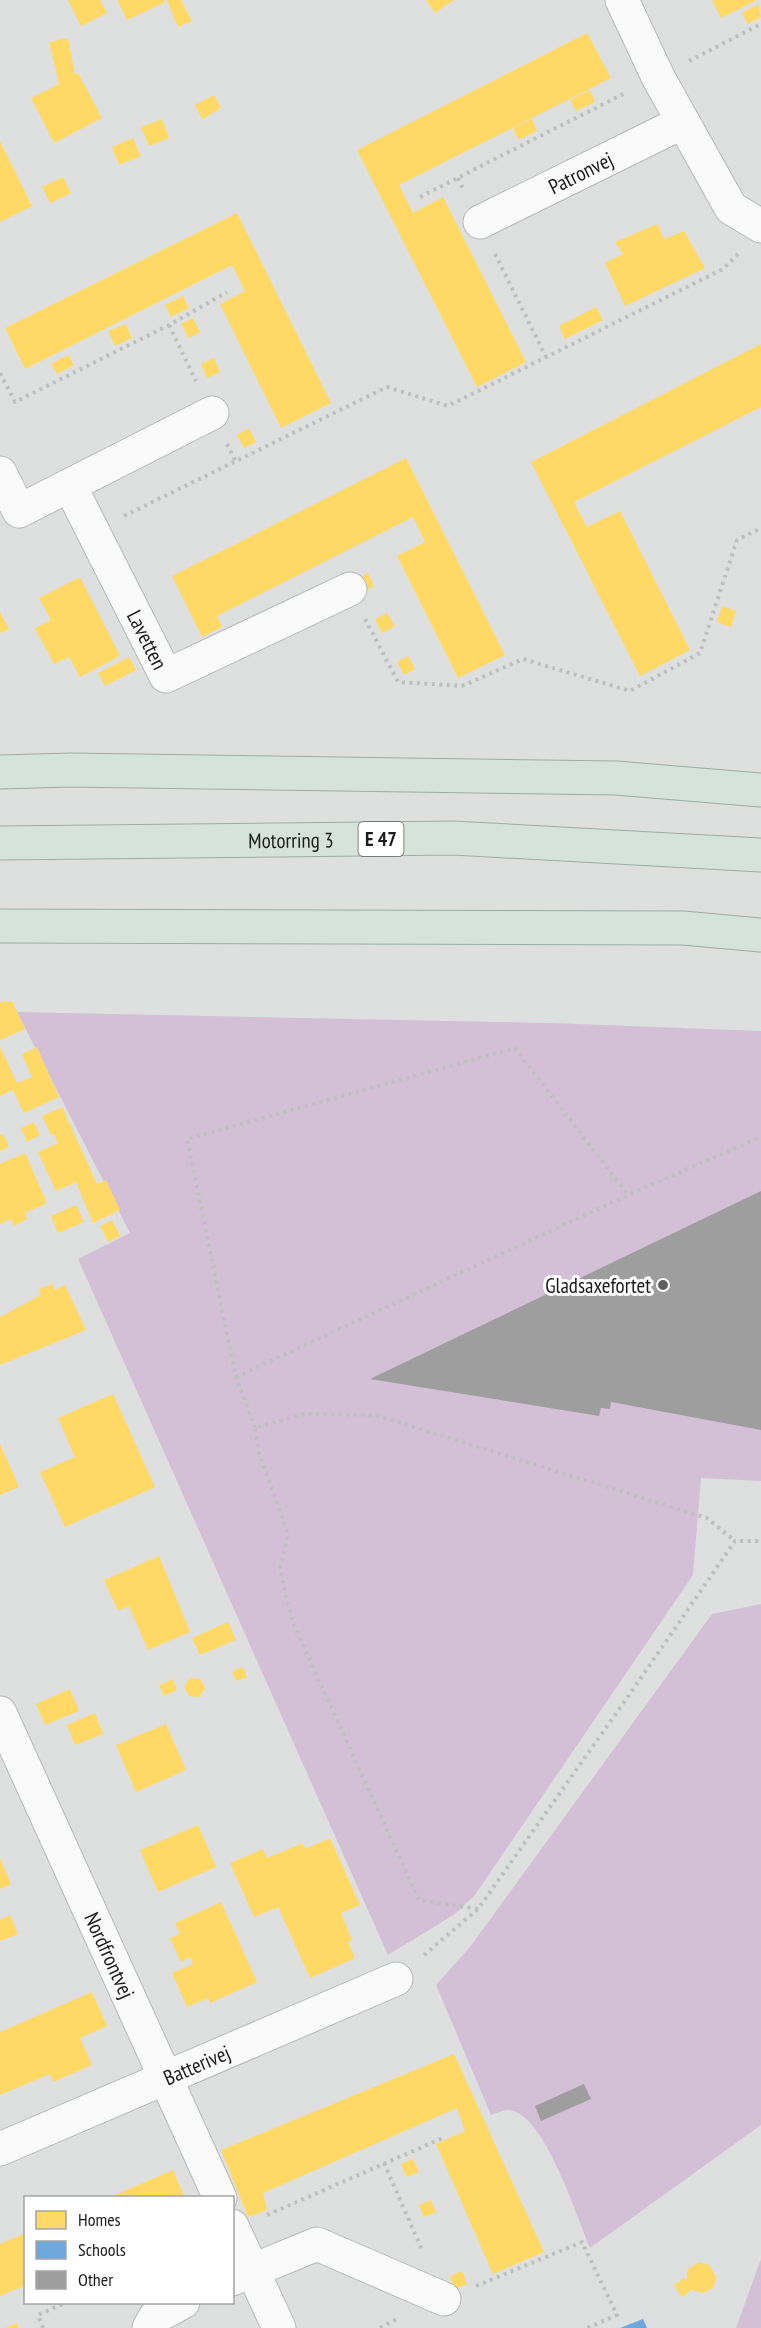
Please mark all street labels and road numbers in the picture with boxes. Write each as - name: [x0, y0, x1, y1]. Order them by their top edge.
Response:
- street label: Patronvej: [544, 145, 617, 200]
- street label: Lavetten: [121, 605, 174, 674]
- road number: E 47: [358, 822, 404, 856]
- street label: Motorring 3: [248, 826, 334, 854]
- street label: Nordfrontvej: [79, 1908, 141, 2003]
- street label: Batterivej: [159, 2038, 234, 2091]

